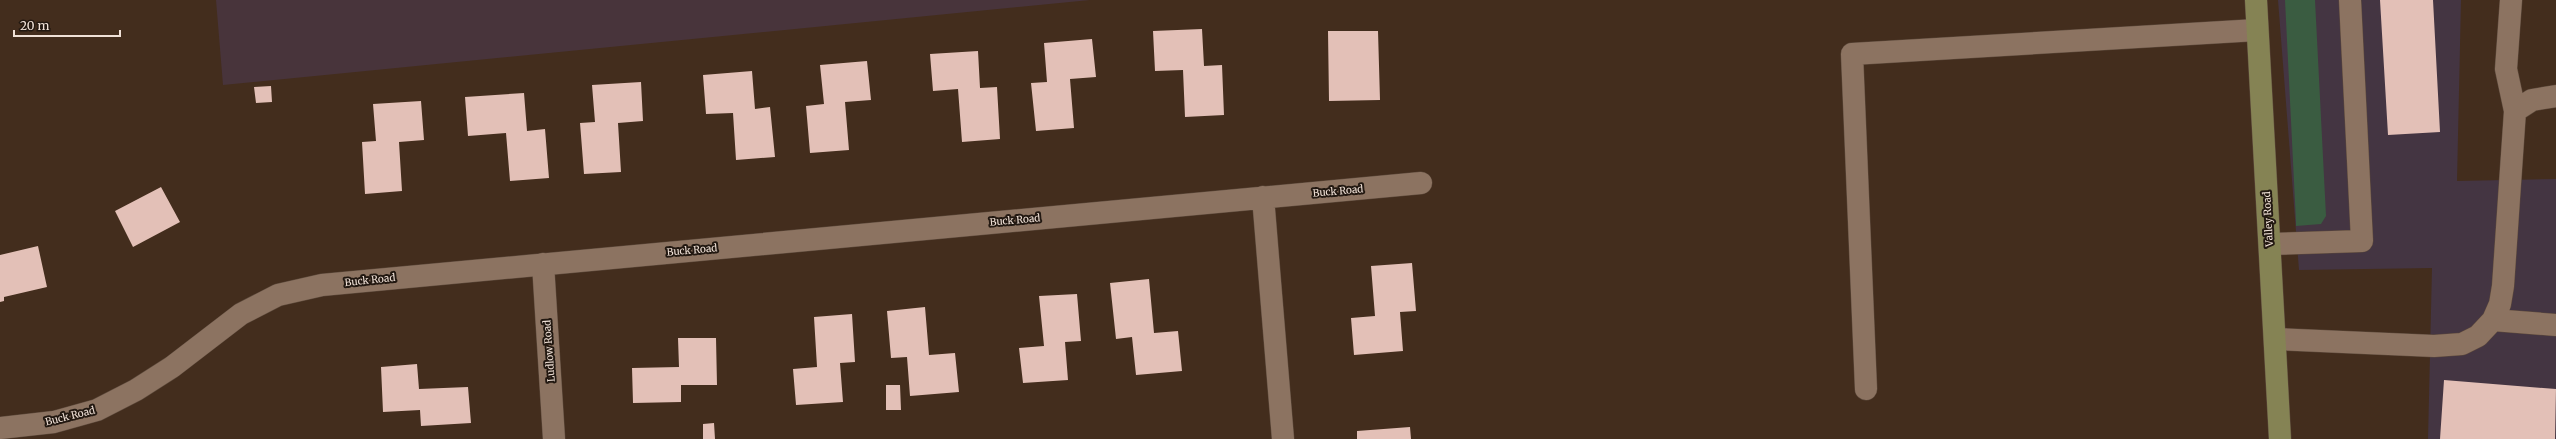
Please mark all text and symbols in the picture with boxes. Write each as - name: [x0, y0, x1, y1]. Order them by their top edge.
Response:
- scale bar: [14, 12, 120, 38]
- text: 20 m: [20, 18, 49, 33]
- street label: Buck Road: [1312, 182, 1364, 200]
- street label: Valley Road: [2260, 191, 2276, 248]
- street label: Buck Road: [989, 211, 1041, 229]
- street label: Buck Road: [666, 241, 718, 259]
- street label: Buck Road: [344, 271, 396, 289]
- street label: Ludlow Road: [540, 319, 558, 383]
- street label: Buck Road: [44, 404, 96, 428]

